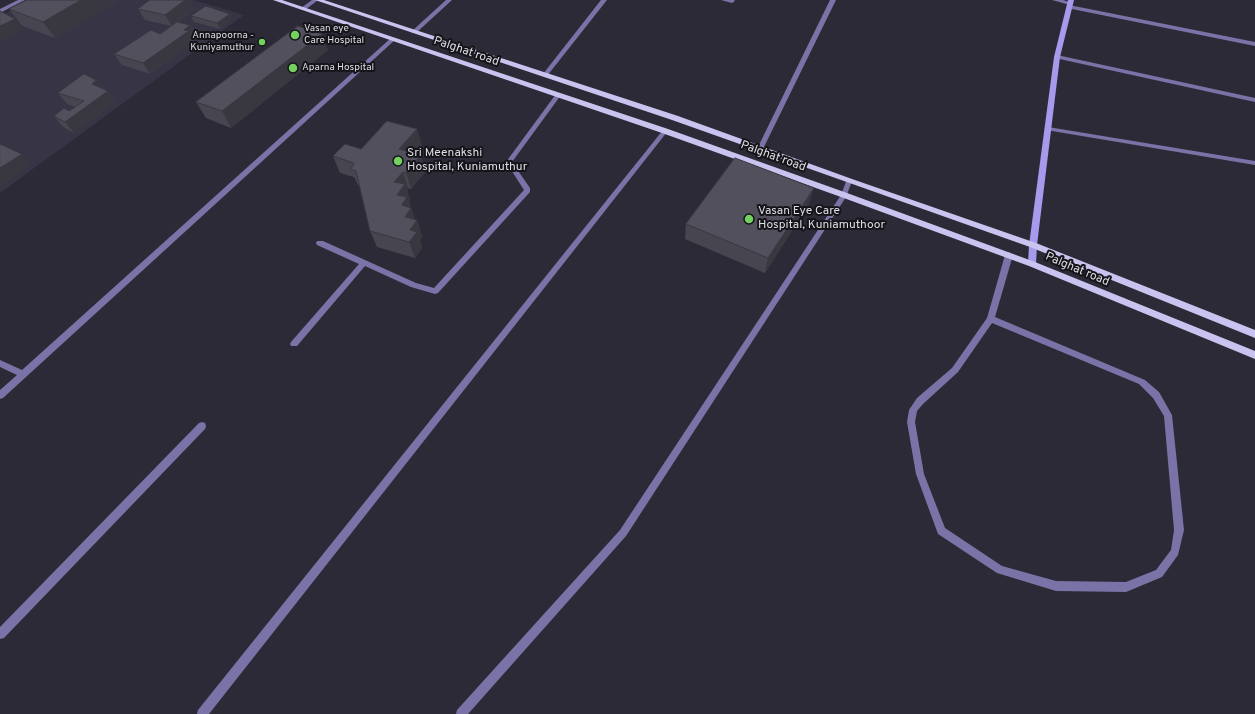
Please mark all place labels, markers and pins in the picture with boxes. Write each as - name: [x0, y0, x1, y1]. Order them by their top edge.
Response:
- place label: Vasan eye Care Hospital: [304, 23, 364, 46]
- marker: Vasan eye Care Hospital: [289, 29, 301, 41]
- place label: Annapoorna - Kuniyamuthur: [190, 30, 254, 54]
- marker: Annapoorna - Kuniyamuthur: [257, 37, 267, 47]
- marker: Aparna Hospital: [287, 62, 299, 74]
- place label: Aparna Hospital: [302, 62, 374, 74]
- place label: Sri Meenakshi Hospital, Kuniamuthur: [407, 147, 527, 175]
- marker: Sri Meenakshi Hospital, Kuniamuthur: [392, 155, 404, 167]
- place label: Vasan Eye Care Hospital, Kuniamuthoor: [758, 205, 885, 233]
- marker: Vasan Eye Care Hospital, Kuniamuthoor: [743, 213, 755, 225]

